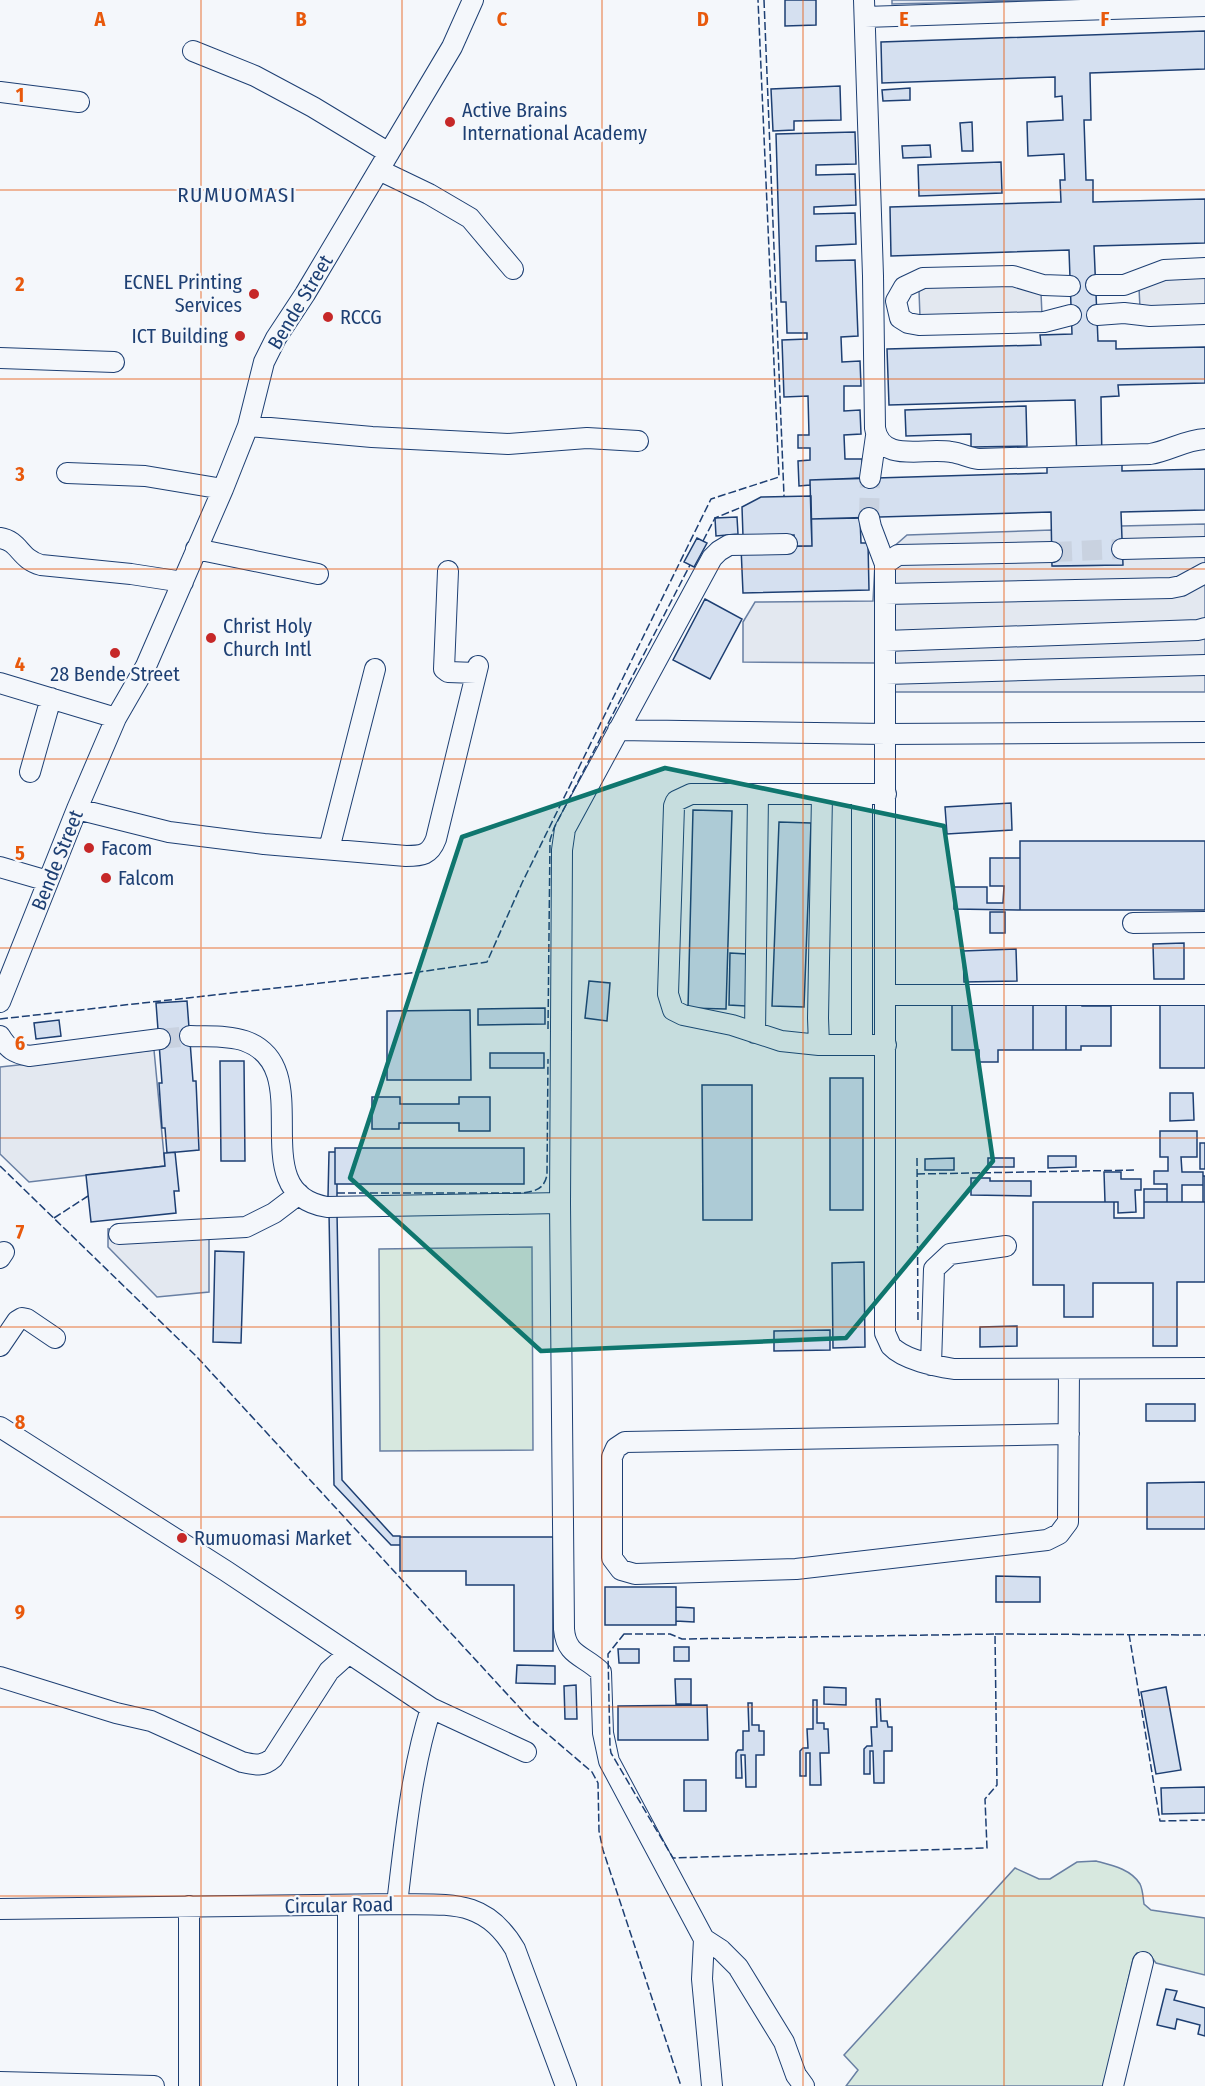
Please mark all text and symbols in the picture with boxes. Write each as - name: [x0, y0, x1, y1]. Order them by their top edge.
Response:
- text: A: [94, 7, 107, 31]
- text: B: [295, 7, 307, 31]
- text: C: [497, 7, 508, 31]
- text: D: [697, 7, 709, 31]
- text: E: [899, 7, 909, 31]
- text: F: [1101, 7, 1110, 31]
- text: 1: [16, 83, 24, 107]
- place label: Active Brains International Academy: [462, 98, 647, 145]
- marker: Active Brains International Academy: [443, 115, 457, 129]
- district label: RUMUOMASI: [177, 182, 297, 208]
- street label: Bende Street: [262, 250, 338, 354]
- place label: ECNEL Printing Services: [123, 270, 243, 317]
- text: 2: [14, 272, 25, 296]
- marker: ECNEL Printing Services: [247, 287, 261, 301]
- place label: RCCG: [340, 305, 382, 329]
- marker: RCCG: [321, 310, 335, 324]
- place label: ICT Building: [132, 324, 229, 348]
- marker: ICT Building: [233, 329, 247, 343]
- text: 3: [14, 462, 25, 486]
- place label: Christ Holy Church Intl: [223, 614, 312, 661]
- marker: Christ Holy Church Intl: [204, 631, 218, 645]
- marker: 28 Bende Street: [108, 646, 122, 660]
- text: 4: [15, 652, 25, 676]
- place label: 28 Bende Street: [50, 662, 180, 686]
- street label: Bende Street: [26, 806, 88, 914]
- place label: Facom: [101, 836, 152, 860]
- text: 5: [15, 841, 25, 865]
- marker: Facom: [82, 841, 96, 855]
- place label: Falcom: [118, 866, 174, 890]
- marker: Falcom: [99, 871, 113, 885]
- text: 6: [15, 1031, 25, 1055]
- text: 7: [16, 1220, 25, 1244]
- text: 8: [15, 1410, 26, 1434]
- place label: Rumuomasi Market: [194, 1526, 352, 1550]
- marker: Rumuomasi Market: [175, 1531, 189, 1545]
- text: 9: [15, 1600, 25, 1624]
- street label: Circular Road: [284, 1892, 394, 1918]

